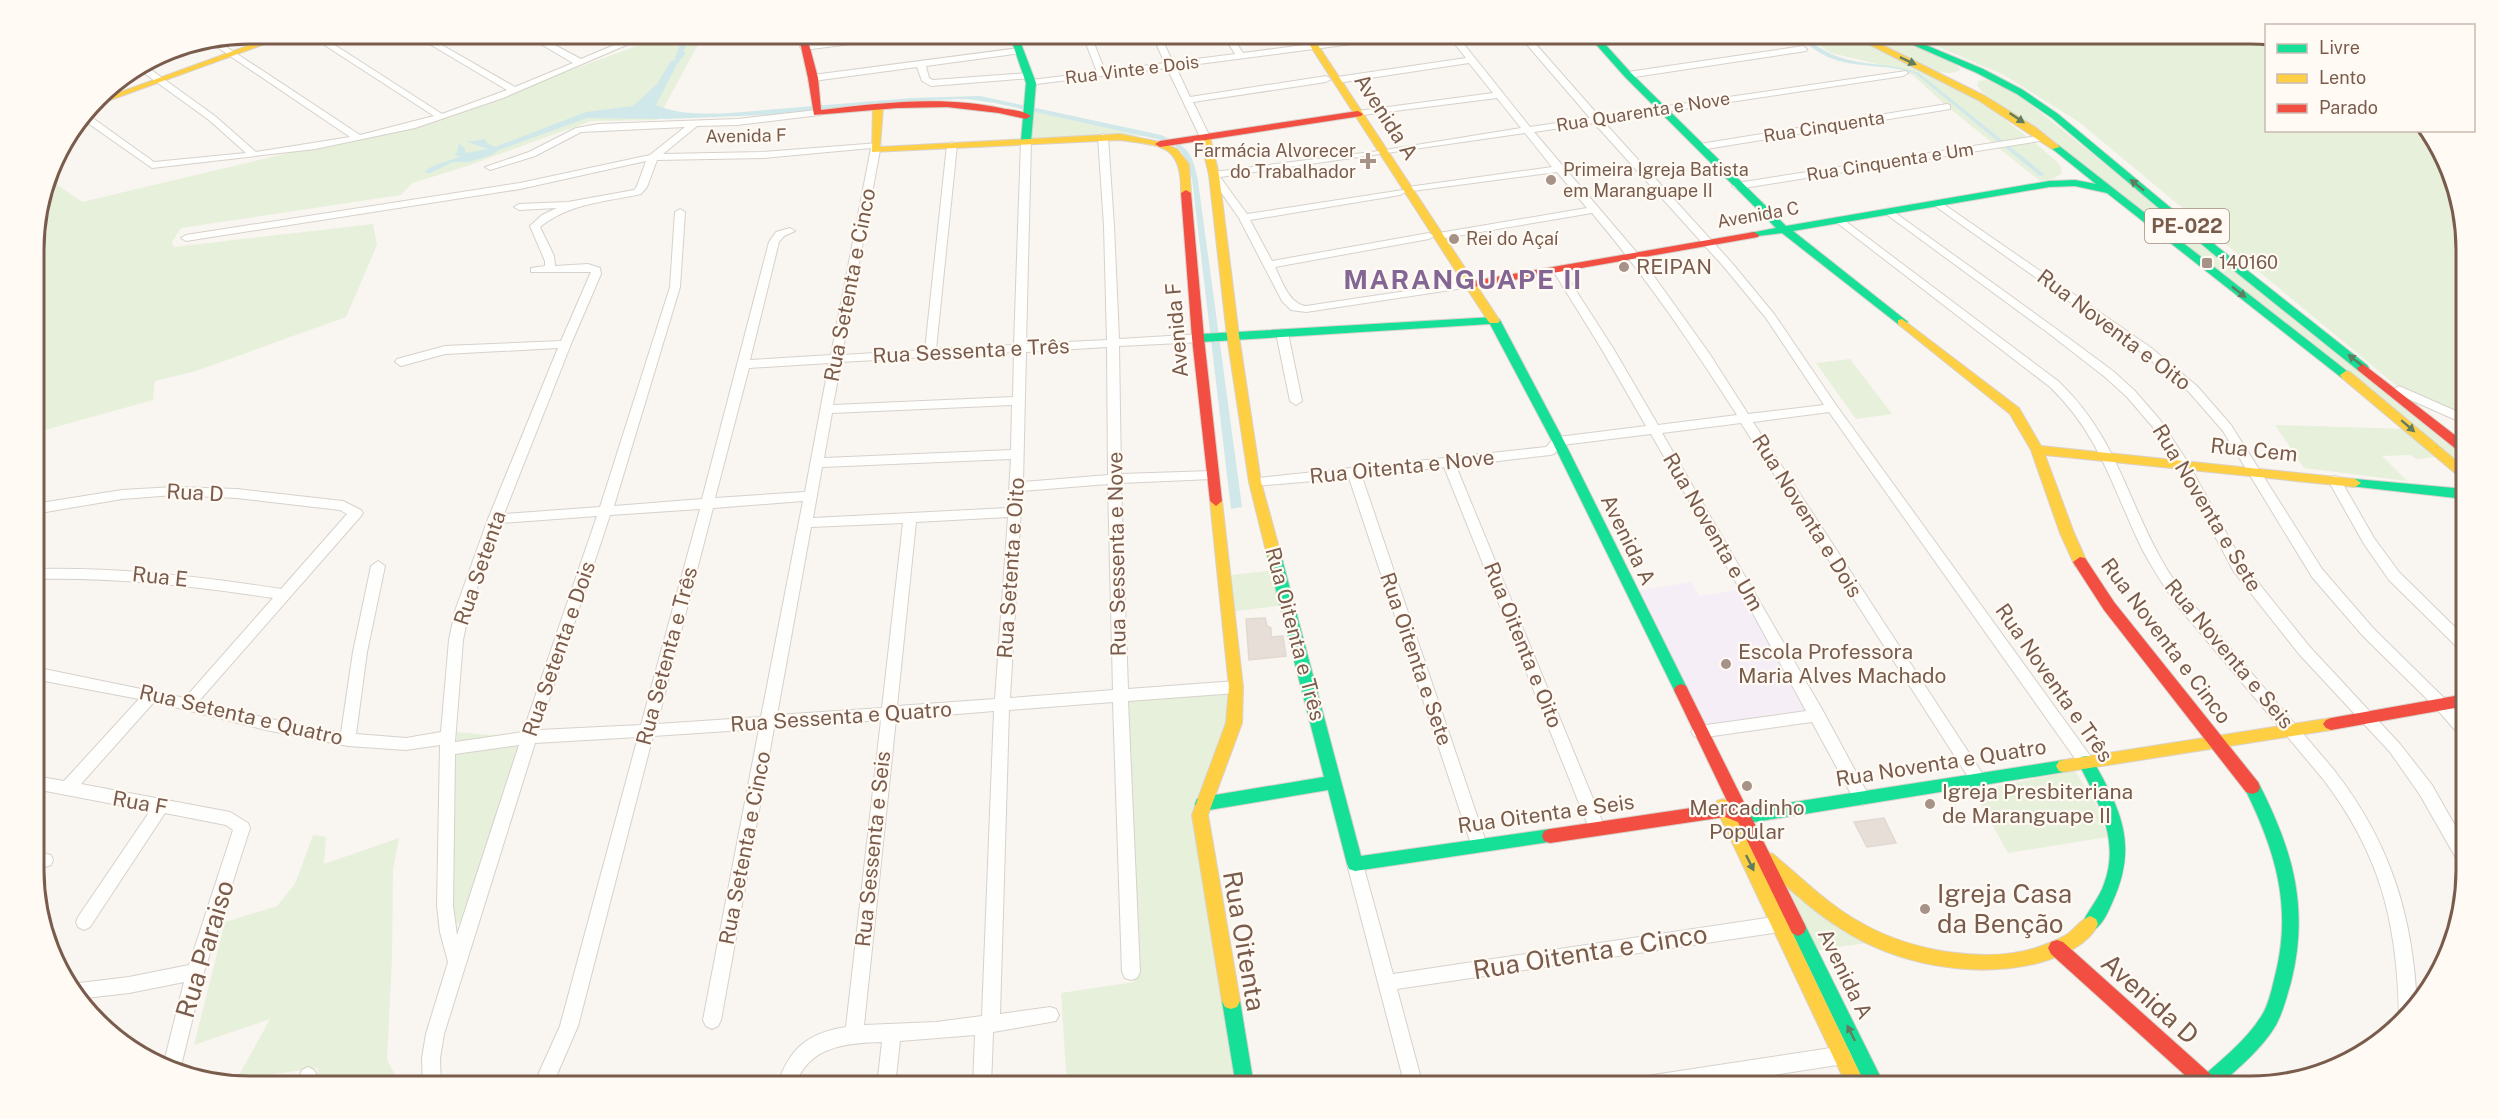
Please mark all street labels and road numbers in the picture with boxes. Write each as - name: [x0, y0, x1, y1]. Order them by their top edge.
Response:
- street label: Rua Vinte e Dois: [1064, 51, 1200, 88]
- street label: Avenida A: [1349, 69, 1423, 164]
- street label: Rua Quarenta e Nove: [1554, 87, 1731, 136]
- street label: Rua Cinquenta: [1762, 107, 1886, 146]
- street label: Avenida F: [705, 124, 787, 147]
- street label: Rua Cinquenta e Um: [1805, 138, 1975, 185]
- street label: Rua Setenta e Cinco: [819, 186, 881, 384]
- street label: Avenida C: [1715, 197, 1801, 232]
- road number: PE-022: [2145, 209, 2229, 243]
- street label: Rua Noventa e Oito: [2033, 264, 2196, 396]
- street label: Avenida F: [1160, 282, 1193, 378]
- street label: Rua Sessenta e Três: [872, 333, 1070, 368]
- street label: Rua Noventa e Sete: [2148, 419, 2267, 596]
- street label: Rua Noventa e Dois: [1747, 429, 1868, 602]
- street label: Rua Cem: [2209, 433, 2299, 467]
- street label: Rua Oitenta e Nove: [1308, 444, 1496, 489]
- street label: Rua Noventa e Um: [1658, 448, 1769, 615]
- street label: Rua Sessenta e Nove: [1102, 451, 1131, 657]
- street label: Rua Setenta e Oito: [992, 477, 1029, 659]
- street label: Rua D: [166, 479, 224, 506]
- street label: Avenida A: [1596, 491, 1661, 589]
- street label: Rua Setenta: [448, 507, 511, 628]
- street label: Rua Oitenta e Três: [1260, 544, 1331, 723]
- street label: Rua Noventa e Cinco: [2096, 553, 2237, 728]
- street label: Rua Setenta e Dois: [517, 558, 600, 740]
- street label: Rua Oitenta e Oito: [1479, 558, 1568, 731]
- street label: Rua E: [131, 561, 189, 592]
- street label: Rua Setenta e Três: [631, 564, 702, 748]
- street label: Rua Oitenta e Sete: [1375, 569, 1458, 749]
- street label: Rua Noventa e Seis: [2160, 574, 2299, 734]
- street label: Rua Noventa e Três: [1990, 599, 2119, 767]
- street label: Rua Setenta e Quatro: [137, 679, 345, 750]
- street label: Rua Sessenta e Quatro: [729, 696, 953, 737]
- street label: Rua Noventa e Quatro: [1834, 734, 2048, 791]
- street label: Rua Setenta e Cinco: [714, 749, 776, 947]
- street label: Rua Sessenta e Seis: [850, 750, 895, 948]
- street label: Rua F: [111, 785, 170, 820]
- street label: Rua Oitenta e Seis: [1456, 789, 1636, 838]
- street label: Rua Oitenta: [1217, 868, 1272, 1013]
- street label: Rua Paraiso: [169, 876, 240, 1021]
- street label: Rua Oitenta e Cinco: [1470, 918, 1709, 985]
- street label: Avenida A: [1813, 925, 1878, 1023]
- street label: Avenida D: [2095, 947, 2205, 1050]

